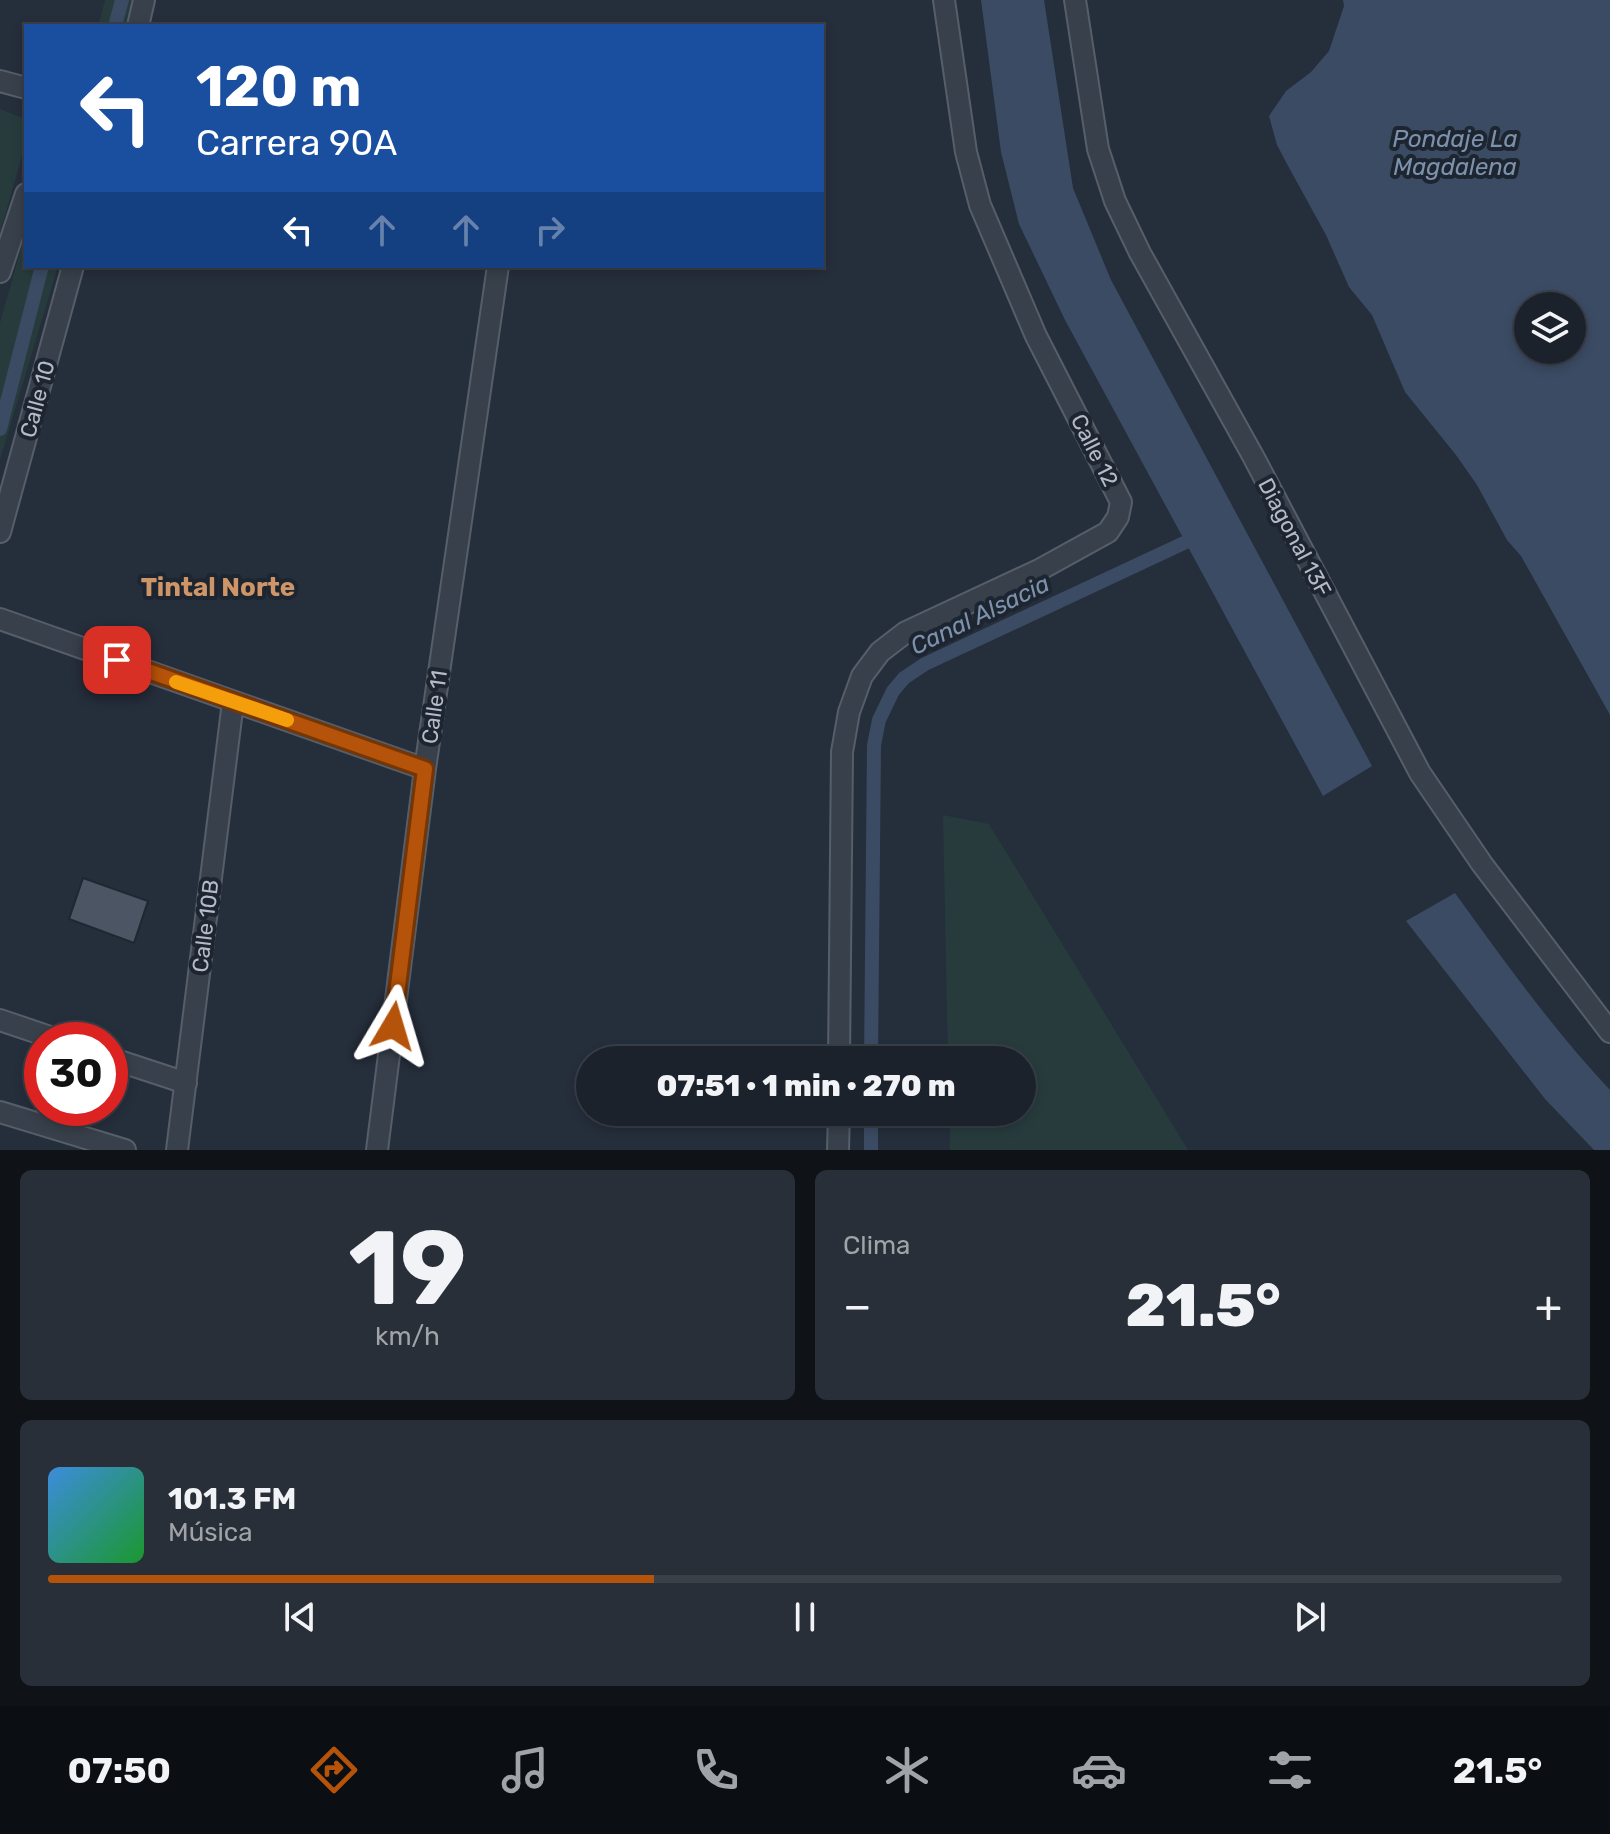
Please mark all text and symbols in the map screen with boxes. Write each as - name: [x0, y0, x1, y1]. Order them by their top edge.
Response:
- text: 120 m: [196, 54, 362, 120]
- icon: left: [64, 56, 168, 160]
- text: Carrera 90A: [196, 121, 397, 164]
- water label: Pondaje La Magdalena: [1393, 125, 1517, 181]
- icon: left: [276, 208, 320, 252]
- icon: ahead: [360, 208, 404, 252]
- icon: ahead: [444, 208, 488, 252]
- icon: right: [528, 208, 572, 252]
- map controls: [1514, 292, 1586, 364]
- button: layers: [1514, 292, 1586, 364]
- street label: Calle 10: [14, 358, 61, 441]
- street label: Calle 12: [1065, 410, 1124, 491]
- street label: Diagonal 13F: [1252, 473, 1337, 601]
- water label: Canal Alsacia: [906, 569, 1054, 661]
- district label: Tintal Norte: [141, 572, 295, 603]
- pin: [83, 626, 151, 694]
- icon: arrive: [95, 638, 139, 682]
- street label: Calle 11: [416, 669, 453, 746]
- street label: Calle 10B: [186, 878, 225, 974]
- position arrow: [351, 984, 435, 1068]
- speed limit sign: 30: [24, 1022, 128, 1126]
- text: 07:51 · 1 min · 270 m: [656, 1068, 956, 1104]
- text: 19: [348, 1207, 467, 1330]
- text: Clima: [843, 1230, 910, 1261]
- text: 21.5°: [1125, 1270, 1281, 1341]
- text: −: [843, 1280, 872, 1332]
- text: +: [1535, 1280, 1562, 1332]
- text: km/h: [375, 1321, 440, 1352]
- text: 101.3 FM: [168, 1481, 296, 1517]
- text: Música: [168, 1517, 253, 1548]
- icon: previous: [278, 1595, 322, 1639]
- icon: pause: [783, 1595, 827, 1639]
- icon: next: [1288, 1595, 1332, 1639]
- icon: directions: [306, 1742, 362, 1798]
- icon: music: [497, 1742, 553, 1798]
- icon: phone: [688, 1742, 744, 1798]
- icon: climate: [879, 1742, 935, 1798]
- icon: car: [1071, 1742, 1127, 1798]
- icon: filters: [1262, 1742, 1318, 1798]
- text: 07:50: [68, 1749, 171, 1792]
- text: 21.5°: [1453, 1749, 1542, 1792]

